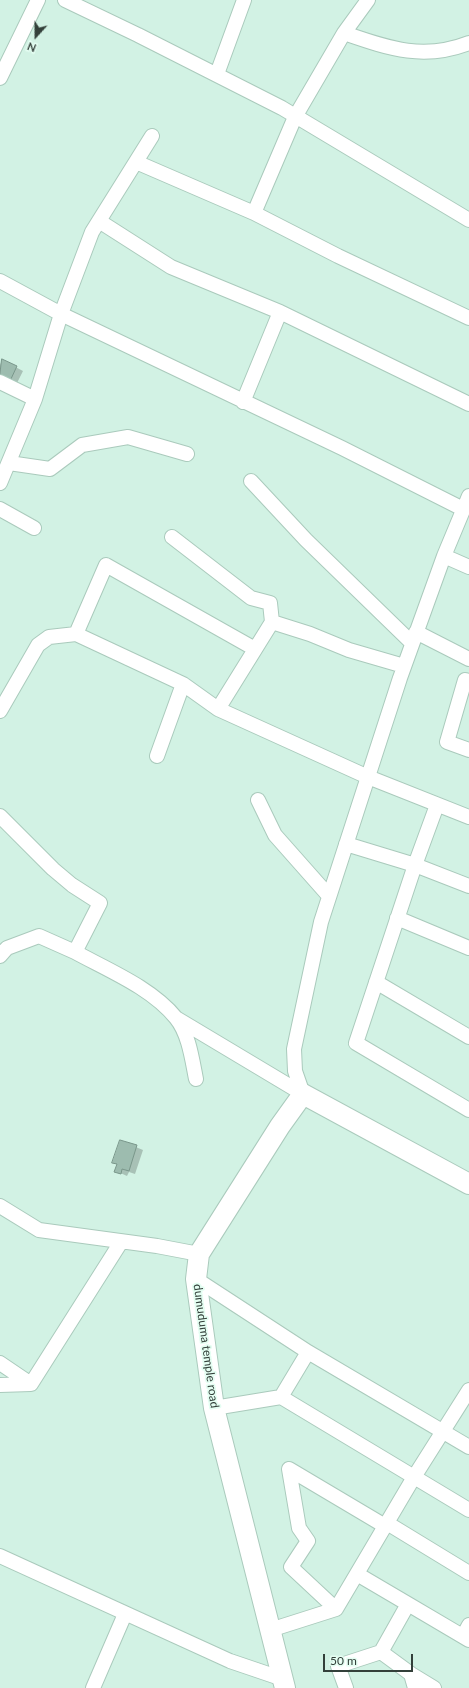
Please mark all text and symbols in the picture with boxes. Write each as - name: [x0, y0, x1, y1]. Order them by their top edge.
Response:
- north arrow: [16, 16, 56, 56]
- text: N: [25, 40, 38, 55]
- street label: dumuduma temple road: [190, 1283, 222, 1409]
- scale bar: [325, 1646, 415, 1672]
- text: 50 m: [330, 1653, 357, 1668]

